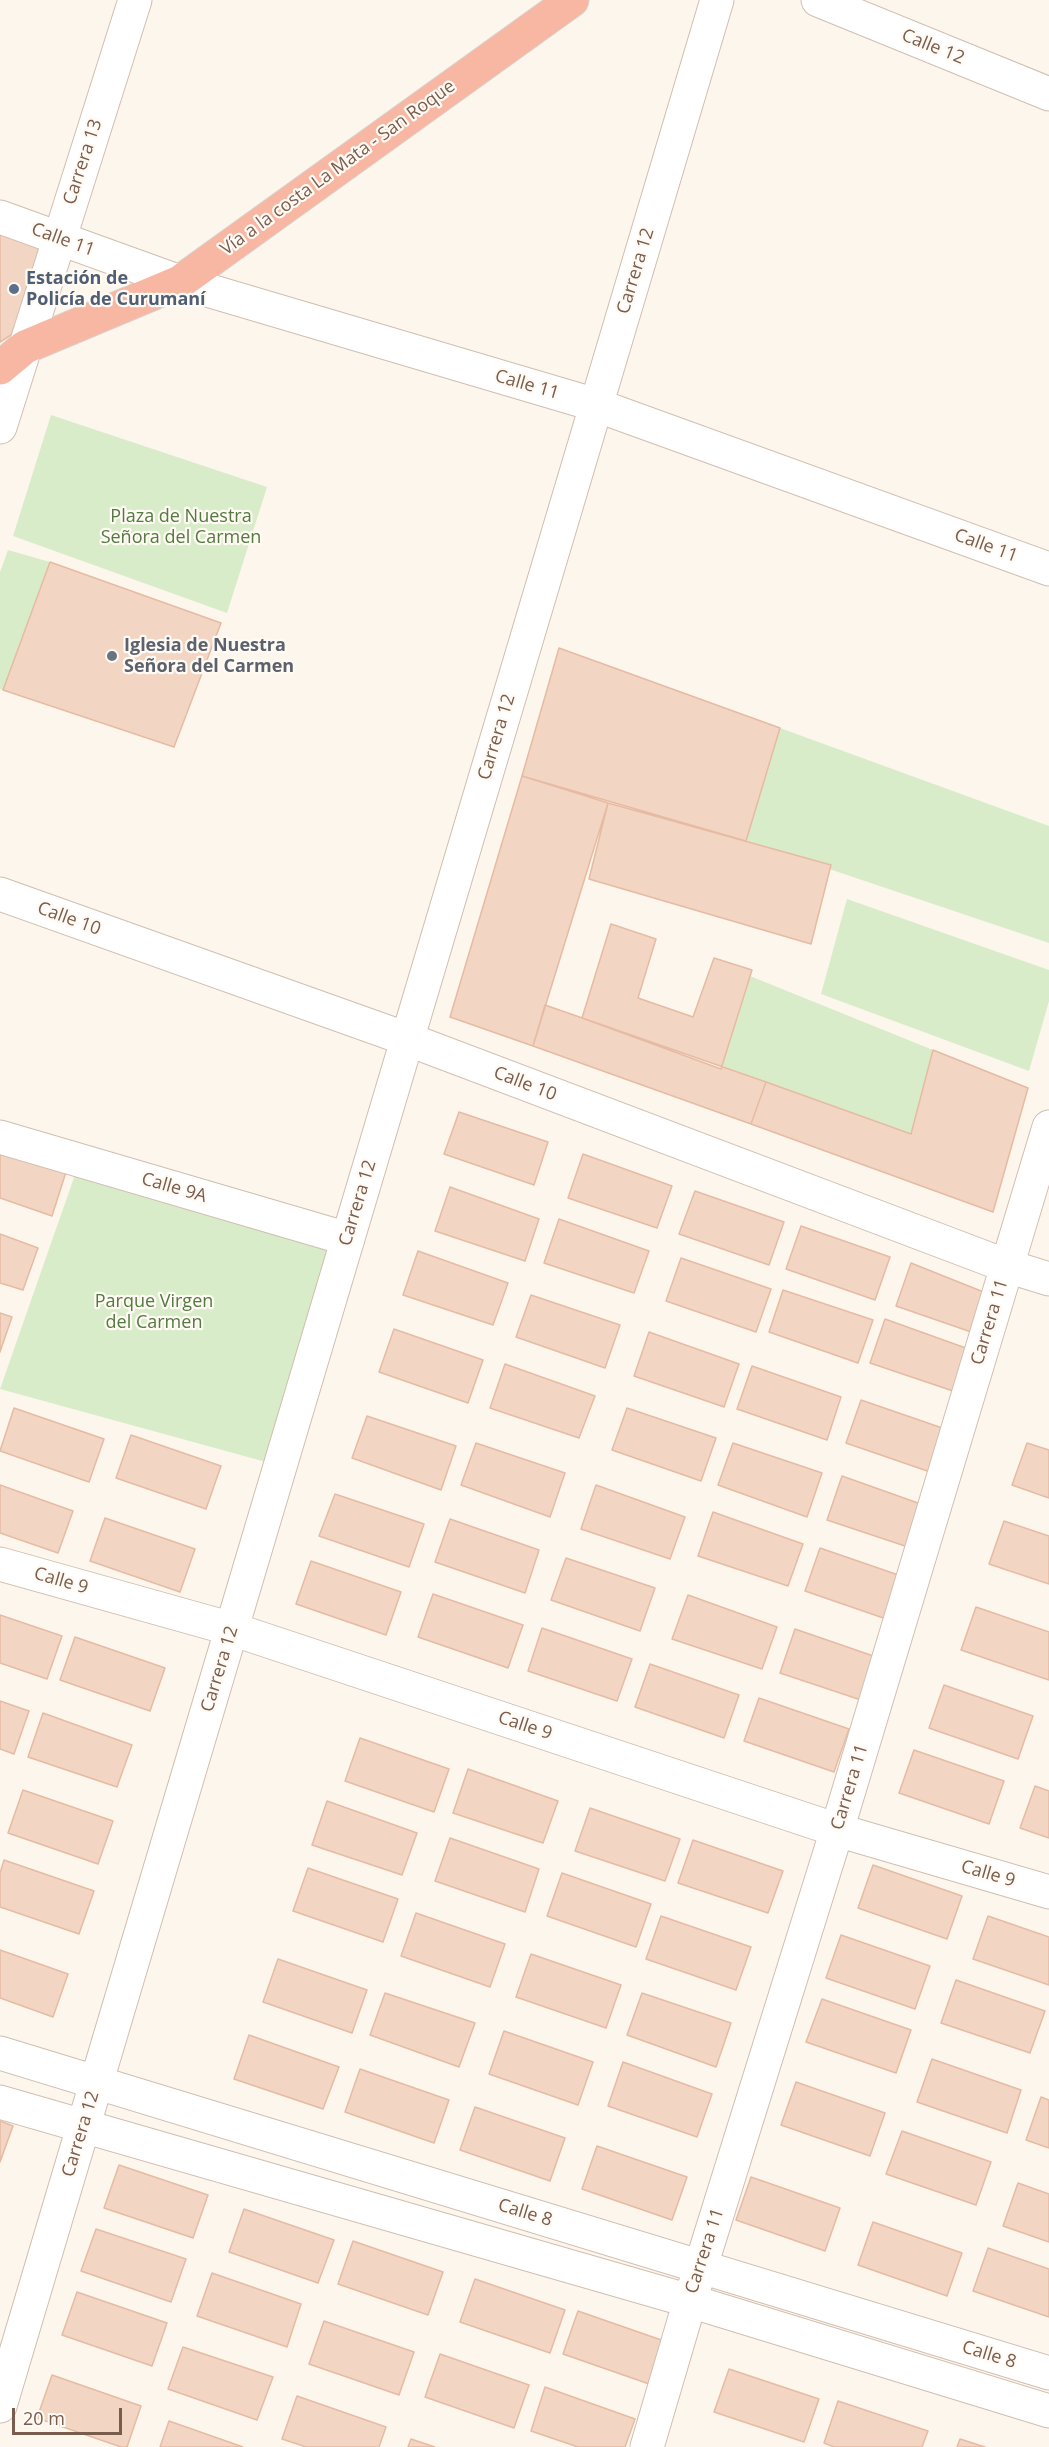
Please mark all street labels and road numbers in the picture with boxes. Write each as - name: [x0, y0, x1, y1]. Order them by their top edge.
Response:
- street label: Calle 12: [898, 25, 968, 69]
- street label: Vía a la costa La Mata - San Roque: [217, 76, 459, 260]
- street label: Carrera 13: [59, 116, 107, 208]
- street label: Calle 11: [28, 219, 98, 261]
- street label: Carrera 12: [613, 225, 659, 317]
- street label: Calle 11: [492, 366, 562, 404]
- street label: Calle 11: [951, 525, 1021, 567]
- street label: Carrera 12: [474, 691, 520, 783]
- street label: Calle 10: [34, 898, 104, 940]
- street label: Calle 10: [490, 1062, 560, 1106]
- street label: Carrera 12: [335, 1157, 381, 1249]
- street label: Calle 9A: [139, 1168, 209, 1208]
- street label: Carrera 11: [967, 1276, 1013, 1368]
- street label: Calle 9: [31, 1563, 91, 1599]
- street label: Carrera 12: [197, 1623, 243, 1715]
- street label: Calle 9: [495, 1707, 555, 1745]
- street label: Carrera 11: [827, 1741, 873, 1833]
- street label: Calle 9: [958, 1856, 1018, 1892]
- street label: Carrera 12: [58, 2088, 104, 2180]
- street label: Calle 8: [495, 2195, 555, 2231]
- street label: Carrera 11: [681, 2205, 729, 2297]
- street label: Calle 8: [959, 2337, 1019, 2373]

